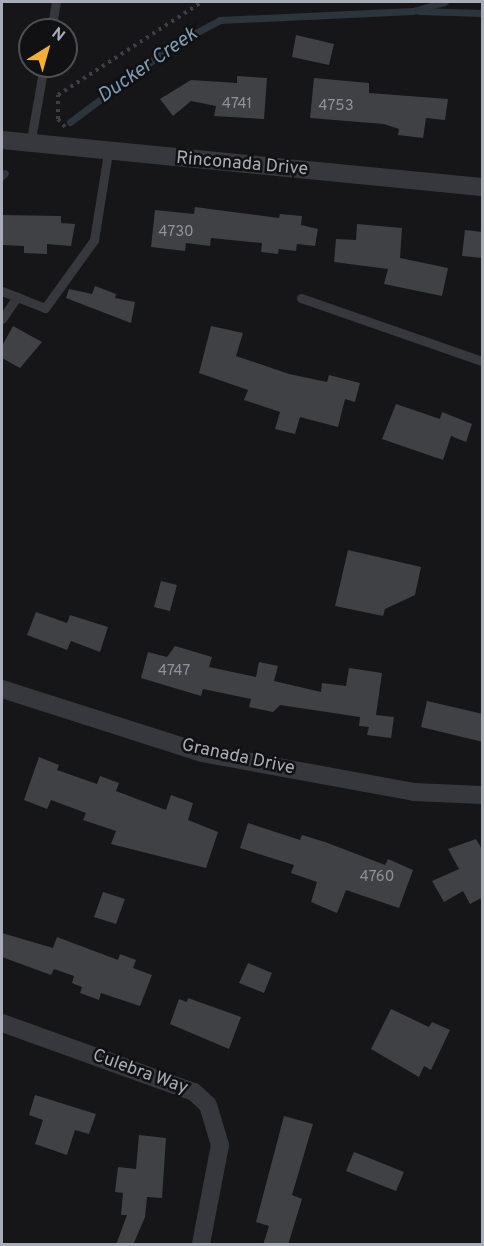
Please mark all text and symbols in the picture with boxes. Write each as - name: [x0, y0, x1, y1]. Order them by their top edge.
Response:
- north arrow: [18, 18, 78, 78]
- water label: Ducker Creek: [94, 23, 202, 109]
- text: N: [47, 24, 68, 47]
- house number: 4741: [222, 96, 252, 114]
- house number: 4753: [318, 98, 354, 116]
- street label: Rinconada Drive: [175, 148, 309, 182]
- house number: 4730: [158, 224, 194, 242]
- house number: 4747: [158, 663, 190, 681]
- street label: Granada Drive: [179, 735, 297, 781]
- house number: 4760: [360, 869, 394, 887]
- street label: Culebra Way: [89, 1046, 191, 1100]

